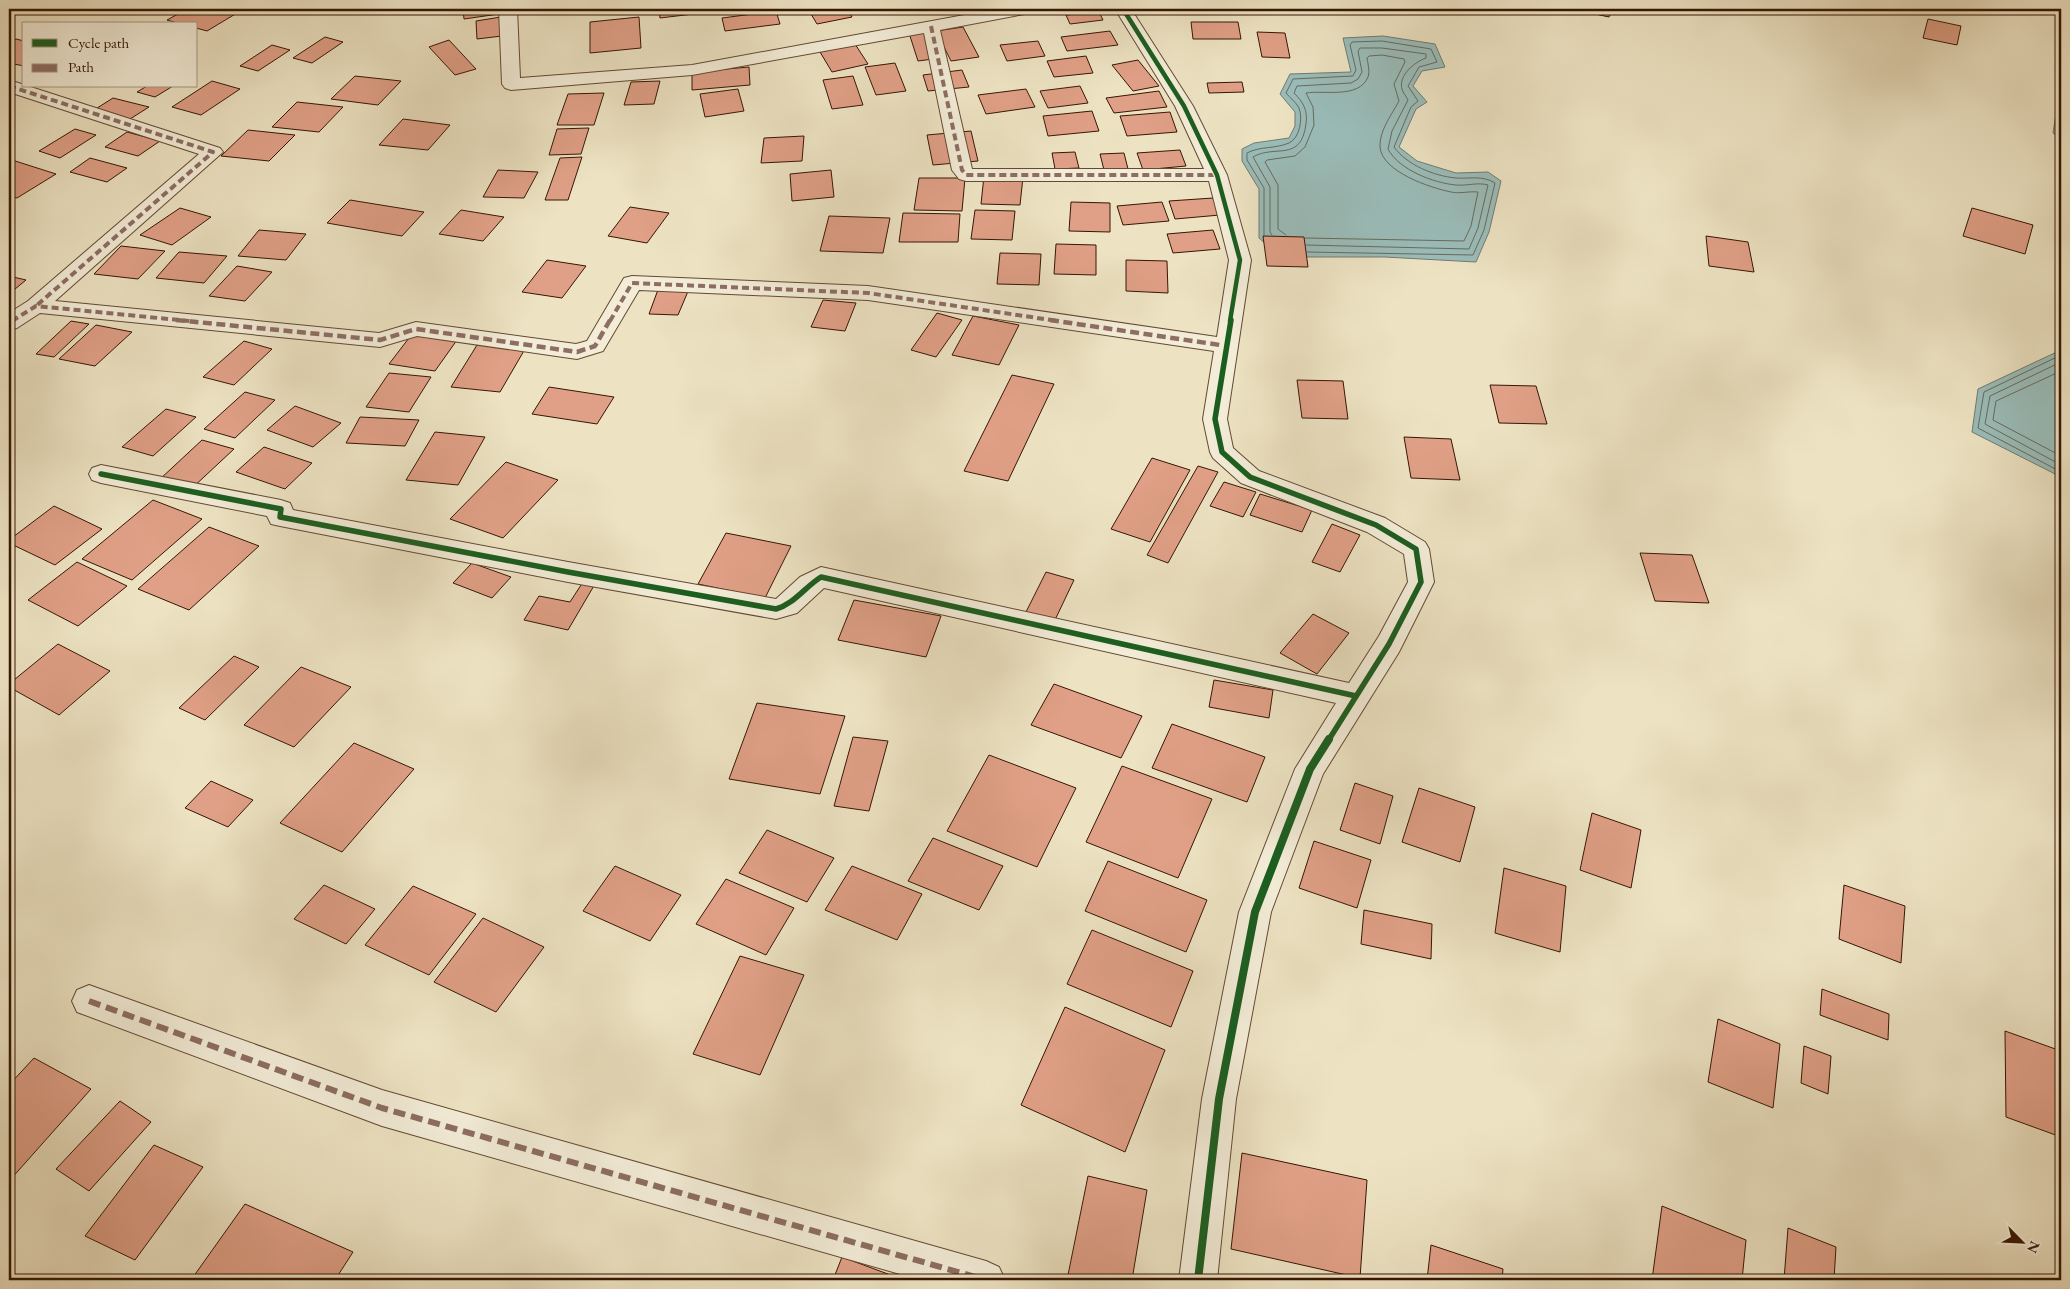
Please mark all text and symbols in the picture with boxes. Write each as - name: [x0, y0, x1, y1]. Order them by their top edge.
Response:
- legend: [22, 22, 198, 88]
- text: Cycle path: [68, 33, 130, 52]
- text: Path: [68, 57, 94, 76]
- north arrow: [1998, 1216, 2048, 1266]
- text: N: [2023, 1238, 2044, 1257]

